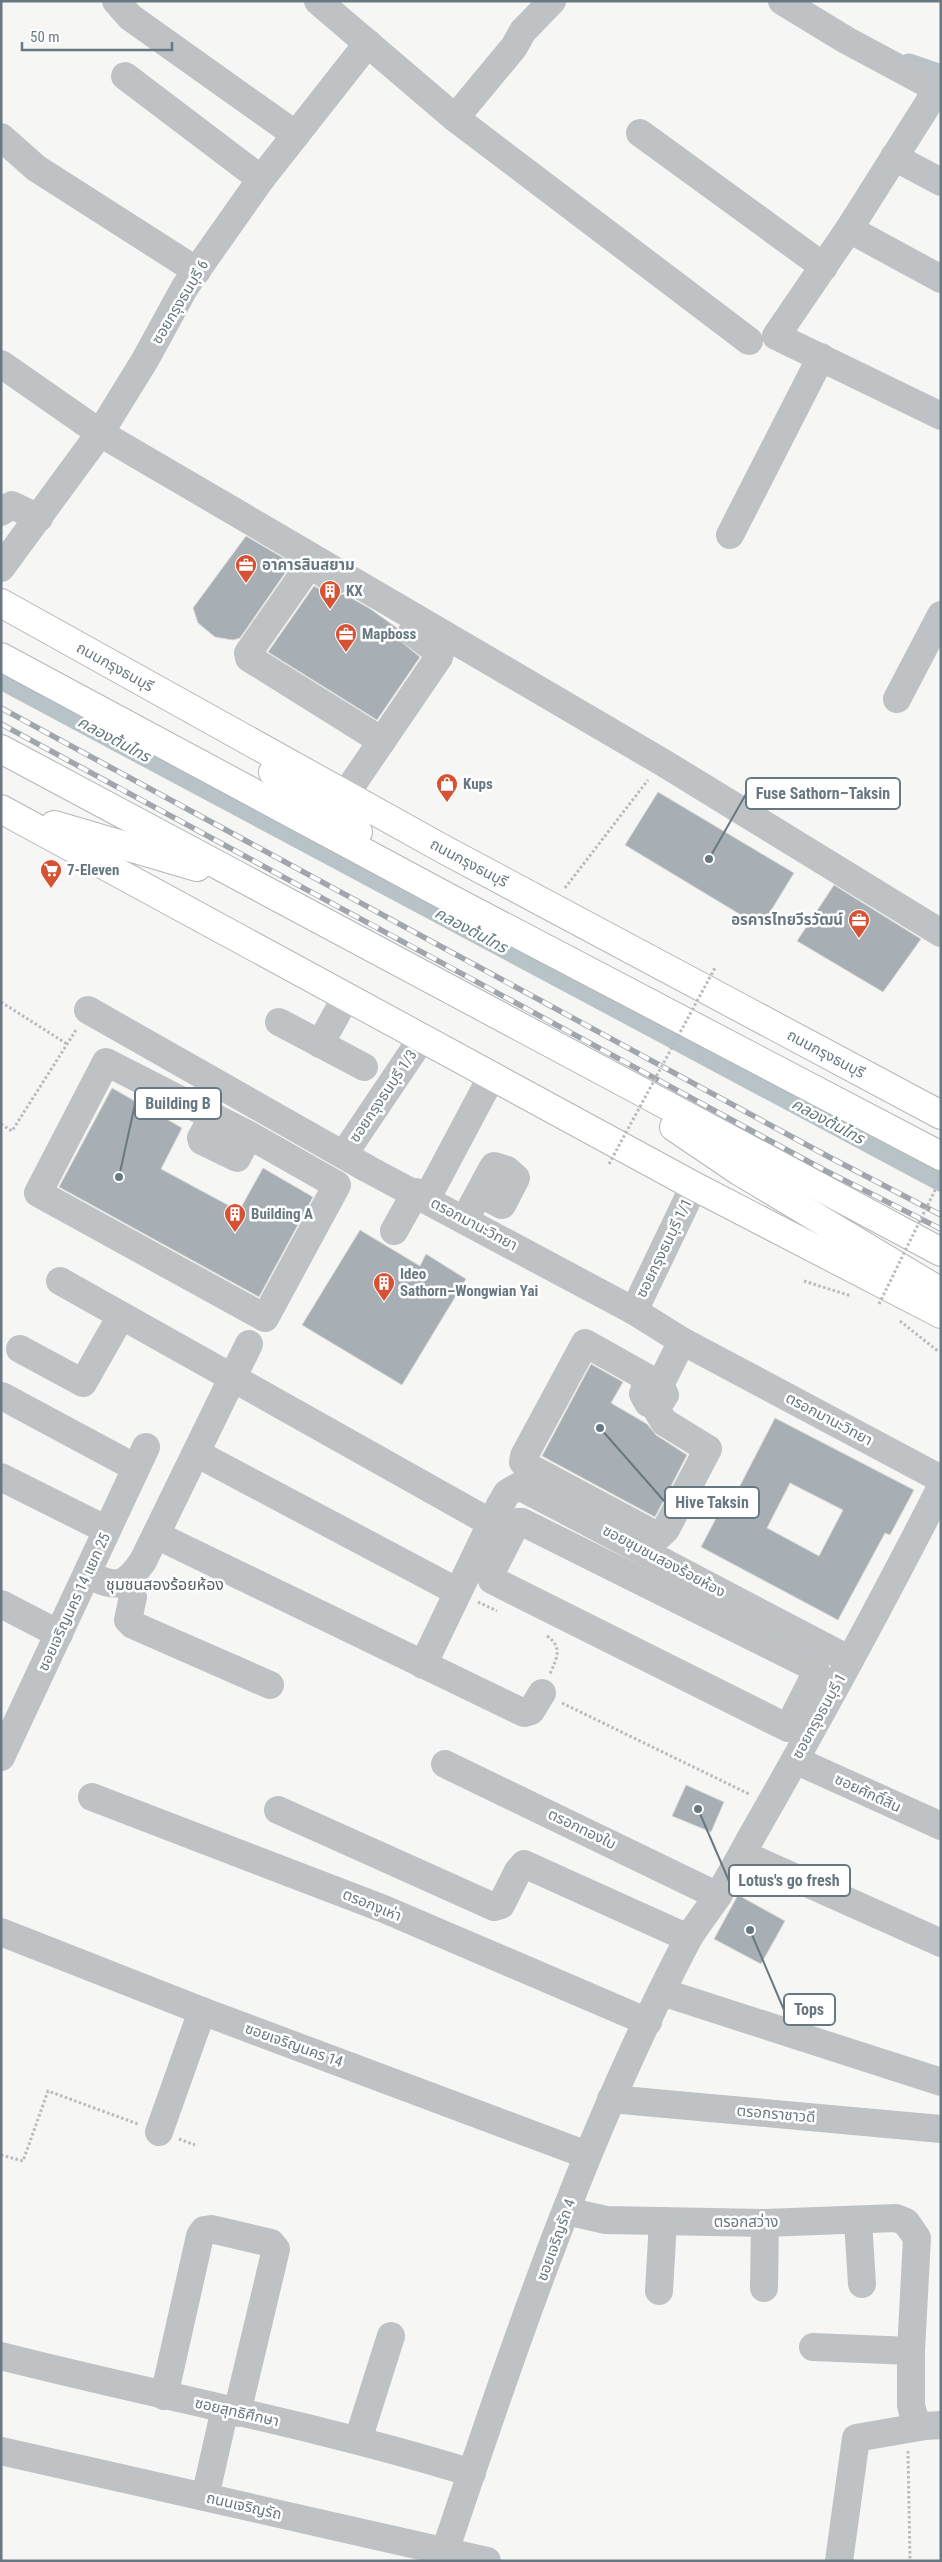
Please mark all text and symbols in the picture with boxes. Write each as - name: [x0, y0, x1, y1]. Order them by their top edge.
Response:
- scale bar: [22, 20, 172, 52]
- text: 50 m: [30, 28, 60, 46]
- street label: ซอยกรุงธนบุรี 6: [148, 257, 212, 347]
- office icon: อาคารสินสยาม: [234, 553, 258, 584]
- place label: อาคารสินสยาม: [262, 556, 355, 574]
- building icon: KX: [318, 579, 342, 610]
- place label: KX: [346, 582, 363, 600]
- office icon: Mapboss: [334, 622, 358, 653]
- place label: Mapboss: [362, 625, 417, 643]
- street label: ถนนกรุงธนบุรี: [73, 638, 157, 696]
- water label: คลองต้นไทร: [75, 712, 154, 767]
- shop icon: Kups: [435, 772, 459, 803]
- place label: Kups: [463, 775, 493, 793]
- callout: Fuse Sathorn–Taksin: [746, 778, 900, 809]
- text: Fuse Sathorn–Taksin: [756, 784, 890, 803]
- street label: ถนนกรุงธนบุรี: [427, 835, 511, 891]
- supermarket icon: 7-Eleven: [39, 858, 63, 889]
- place label: 7-Eleven: [67, 861, 119, 879]
- water label: คลองต้นไทร: [432, 903, 511, 958]
- office icon: อรคารไทยวีรวัฒน์: [847, 908, 871, 939]
- place label: อรคารไทยวีรวัฒน์: [731, 911, 843, 929]
- street label: ถนนกรุงธนบุรี: [784, 1026, 868, 1082]
- street label: ซอยกรุงธนบุรี 1/3: [345, 1046, 421, 1146]
- callout: Building B: [135, 1088, 221, 1119]
- text: Building B: [145, 1094, 211, 1113]
- water label: คลองต้นไทร: [789, 1094, 868, 1149]
- street label: ตรอกมานะวิทยา: [428, 1194, 520, 1254]
- street label: ซอยกรุงธนบุรี 1/1: [632, 1196, 696, 1300]
- building icon: Building A: [223, 1202, 247, 1233]
- place label: Building A: [251, 1205, 313, 1223]
- place label: Ideo Sathorn–Wongwian Yai: [400, 1265, 538, 1300]
- building icon: Ideo Sathorn–Wongwian Yai: [372, 1271, 396, 1302]
- street label: ตรอกมานะวิทยา: [783, 1389, 875, 1449]
- callout: Hive Taksin: [665, 1487, 759, 1518]
- text: Hive Taksin: [675, 1493, 749, 1512]
- street label: ซอยชุมชนสองร้อยห้อง: [600, 1521, 728, 1601]
- street label: ซอยเจริญนคร 14 แยก 25: [34, 1530, 114, 1674]
- district label: ชุมชนสองร้อยห้อง: [106, 1575, 224, 1594]
- street label: ซอยกรุงธนบุรี 1: [788, 1670, 850, 1762]
- street label: ซอยศักดิ์สิน: [832, 1770, 904, 1816]
- street label: ตรอกทองใบ: [545, 1805, 619, 1853]
- callout: Lotus's go fresh: [729, 1865, 850, 1896]
- text: Lotus's go fresh: [738, 1871, 840, 1890]
- street label: ตรอกงูเห่า: [340, 1885, 404, 1925]
- callout: Tops: [784, 1994, 835, 2025]
- text: Tops: [794, 2000, 824, 2019]
- street label: ซอยเจริญนคร 14: [243, 2019, 345, 2071]
- street label: ตรอกราชาวดี: [736, 2102, 816, 2126]
- street label: ซอยเจริญรัถ 4: [533, 2197, 579, 2283]
- street label: ตรอกสว่าง: [714, 2213, 778, 2231]
- street label: ซอยสุทธิศึกษา: [193, 2394, 281, 2430]
- street label: ถนนเจริญรัถ: [205, 2489, 283, 2523]

